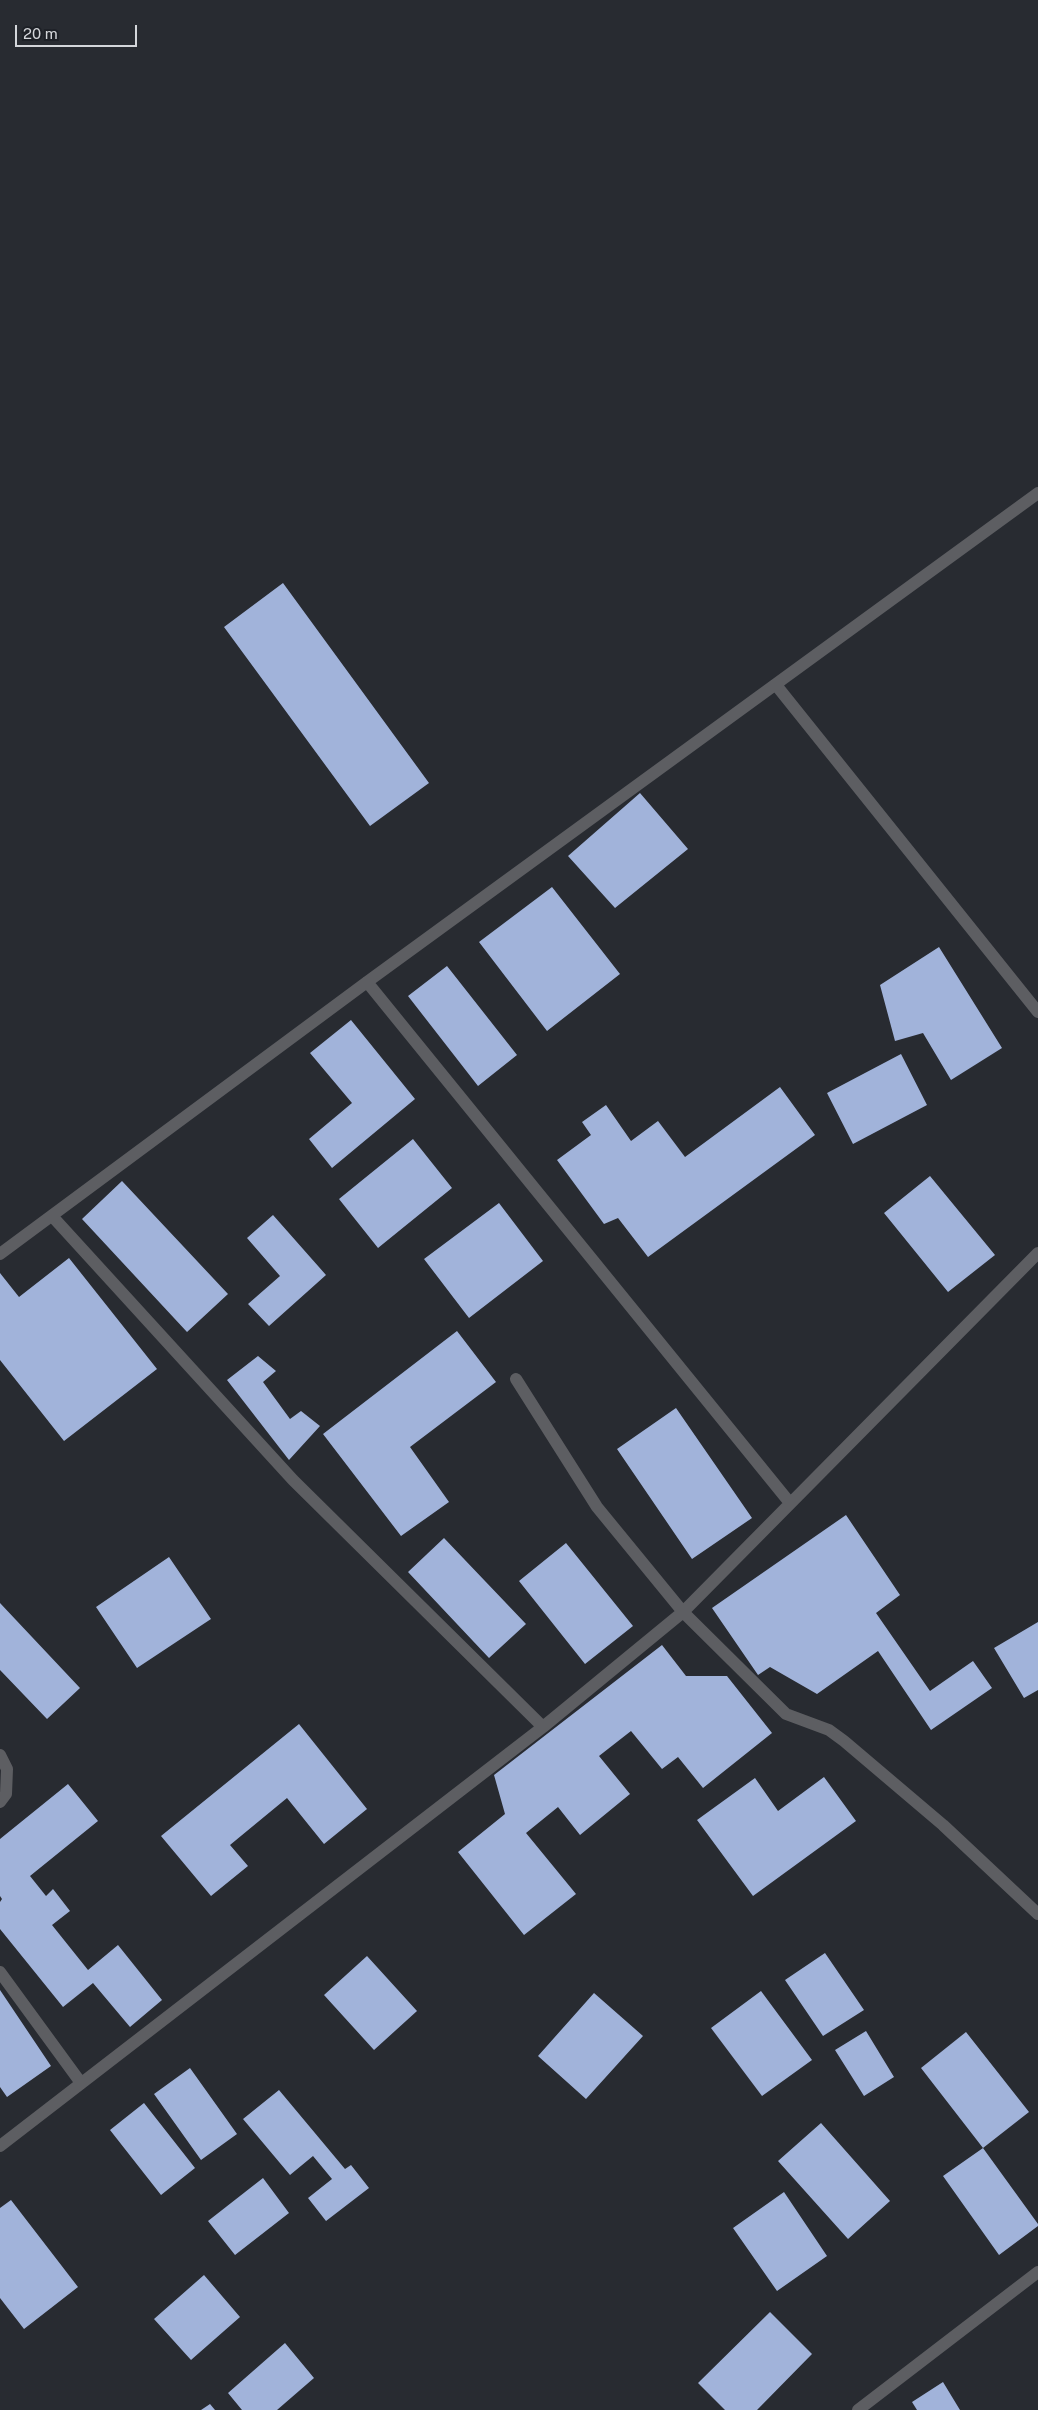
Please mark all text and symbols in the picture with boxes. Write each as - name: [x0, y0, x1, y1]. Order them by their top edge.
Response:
- scale bar: [18, 15, 140, 47]
- text: 20 m: [23, 25, 58, 42]

